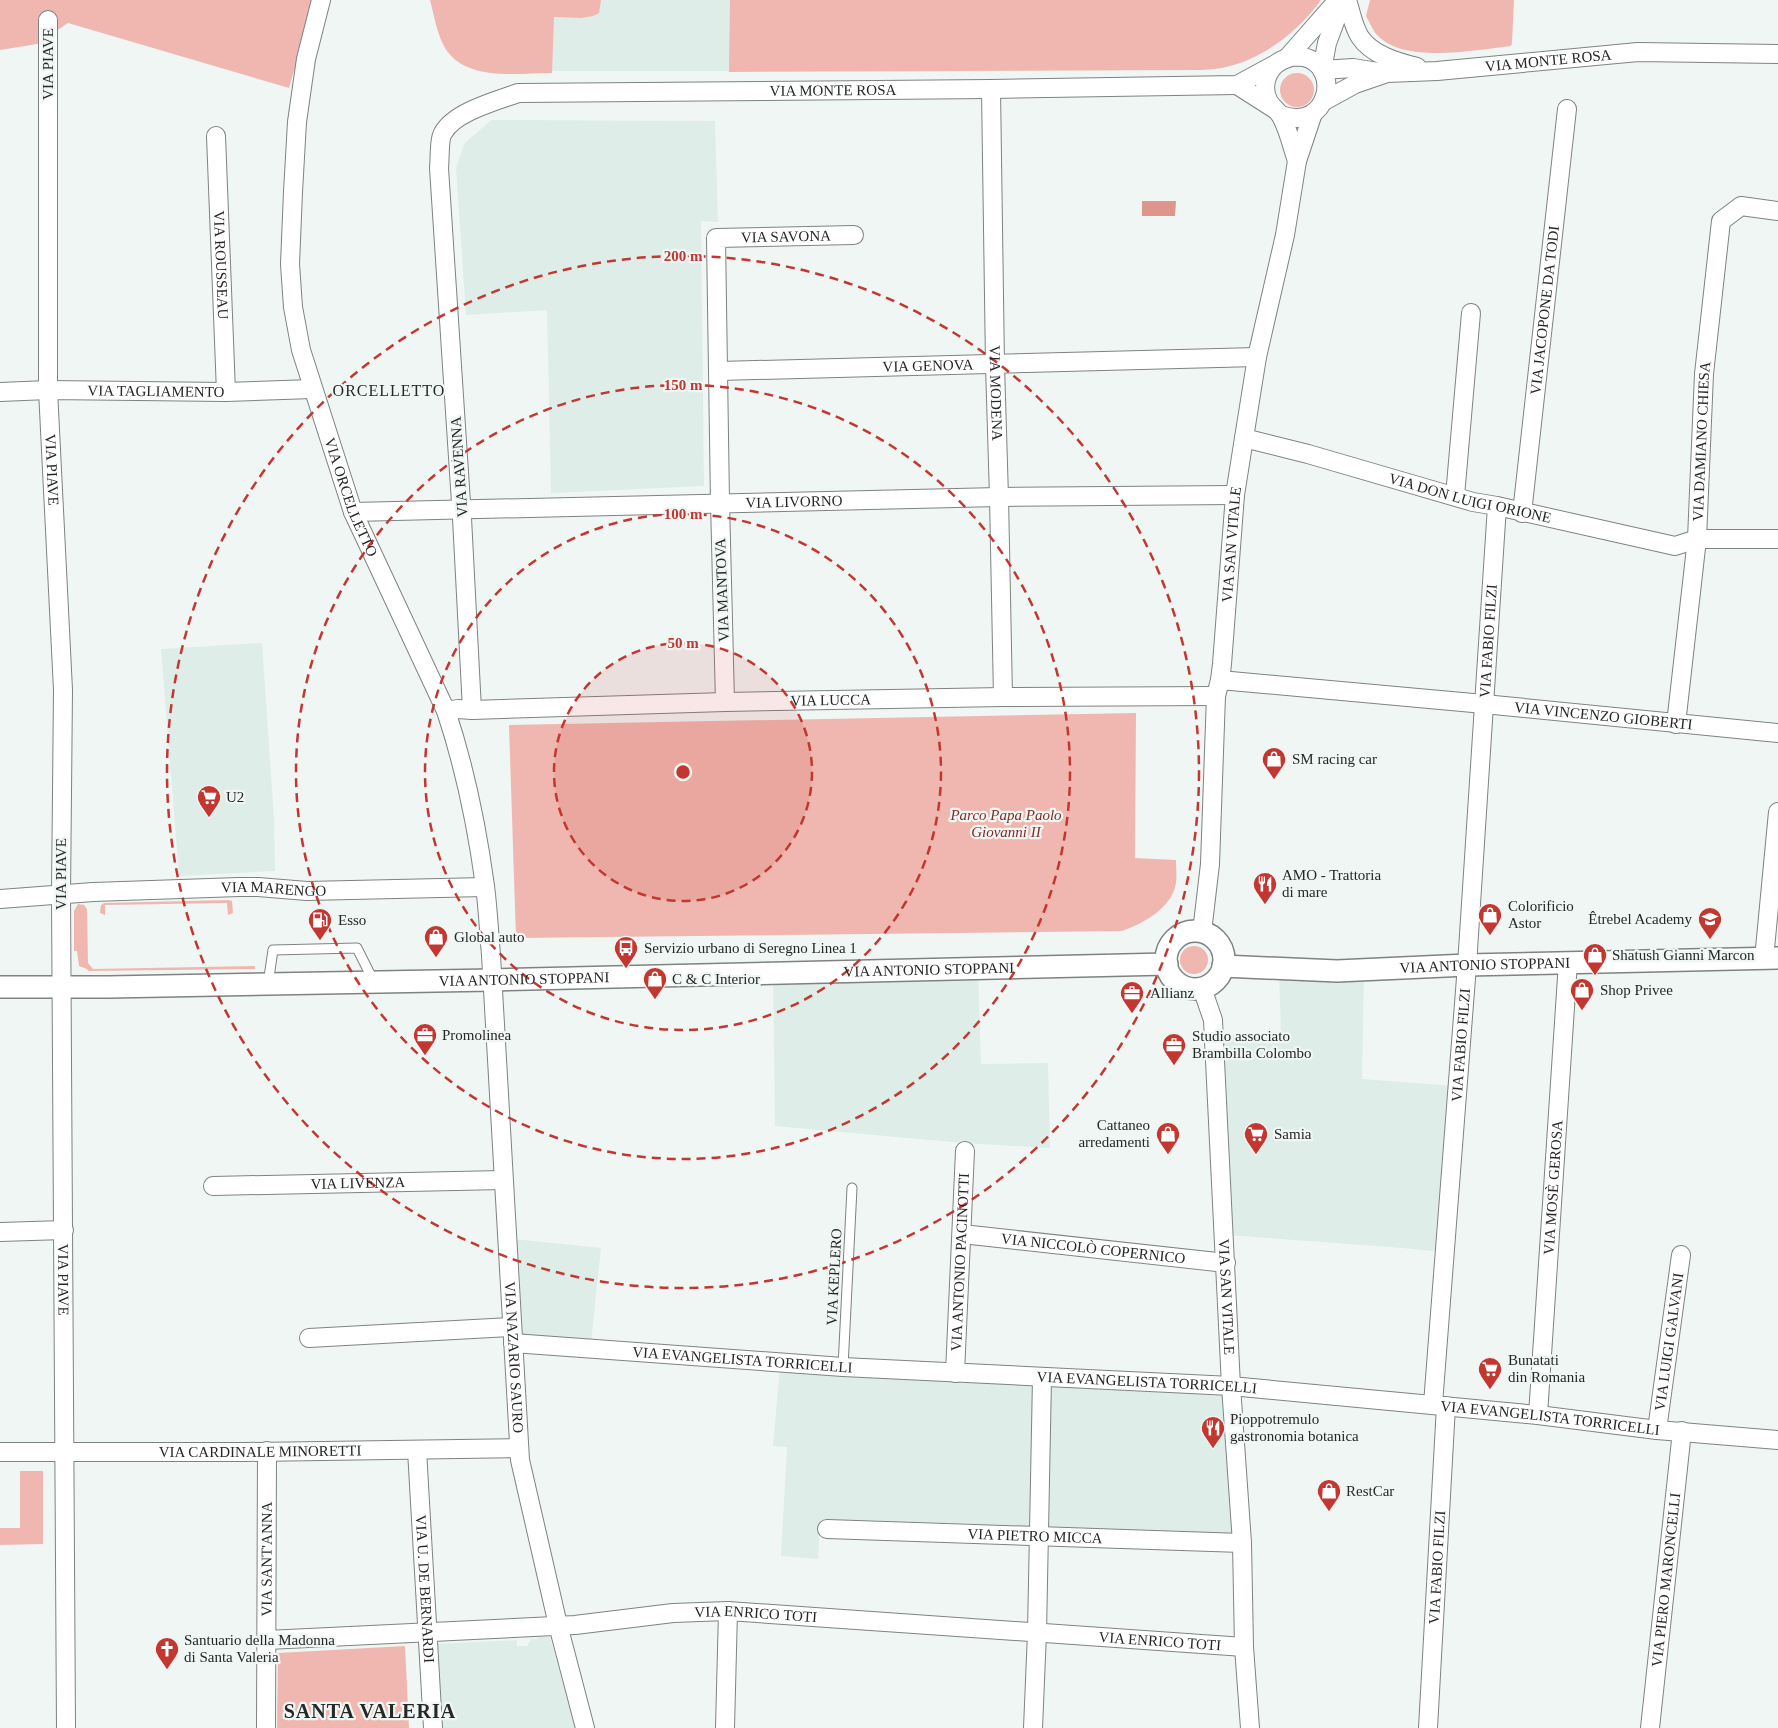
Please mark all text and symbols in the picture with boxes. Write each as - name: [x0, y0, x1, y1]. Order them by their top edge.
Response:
- street label: VIA PIAVE: [40, 28, 56, 100]
- street label: VIA MONTE ROSA: [1484, 47, 1612, 74]
- street label: VIA MONTE ROSA: [769, 82, 897, 99]
- street label: VIA ROUSSEAU: [211, 210, 231, 320]
- street label: VIA JACOPONE DA TODI: [1527, 225, 1562, 396]
- street label: VIA SAVONA: [741, 227, 831, 245]
- text: 200 m: [664, 248, 703, 264]
- street label: VIA MODENA: [987, 345, 1005, 441]
- street label: VIA GENOVA: [882, 356, 974, 375]
- street label: VIA DAMIANO CHIESA: [1690, 360, 1713, 522]
- text: 150 m: [664, 377, 703, 393]
- street label: VIA TAGLIAMENTO: [87, 382, 225, 400]
- district label: ORCELLETTO: [333, 382, 445, 399]
- street label: VIA RAVENNA: [447, 416, 471, 518]
- street label: VIA PIAVE: [42, 434, 62, 506]
- street label: VIA ORCELLETTO: [322, 436, 381, 559]
- street label: VIA DON LUIGI ORIONE: [1387, 470, 1553, 526]
- street label: VIA SAN VITALE: [1219, 485, 1244, 603]
- street label: VIA LIVORNO: [745, 493, 843, 511]
- text: 100 m: [664, 506, 703, 522]
- street label: VIA MANTOVA: [712, 538, 732, 642]
- street label: VIA FABIO FILZI: [1476, 584, 1500, 698]
- text: 50 m: [667, 635, 699, 651]
- street label: VIA LUCCA: [790, 691, 871, 709]
- street label: VIA VINCENZO GIOBERTI: [1513, 699, 1693, 733]
- shop icon: SM racing car: [1261, 746, 1287, 780]
- place label: SM racing car: [1292, 751, 1377, 767]
- centre of rings: [674, 763, 692, 781]
- supermarket icon: U2: [196, 784, 222, 818]
- place label: U2: [226, 789, 244, 805]
- park label: Parco Papa Paolo Giovanni II: [949, 807, 1062, 840]
- street label: VIA PIAVE: [53, 838, 69, 910]
- place label: AMO - Trattoria di mare: [1282, 867, 1382, 900]
- restaurant icon: AMO - Trattoria di mare: [1252, 871, 1278, 905]
- street label: VIA MARENGO: [221, 879, 327, 899]
- place label: Colorificio Astor: [1508, 898, 1574, 931]
- shop icon: Colorificio Astor: [1477, 902, 1503, 936]
- school or university icon: Êtrebel Academy: [1697, 906, 1723, 940]
- fuel station icon: Esso: [307, 907, 333, 941]
- place label: Êtrebel Academy: [1588, 911, 1692, 927]
- place label: Esso: [338, 912, 366, 928]
- shop icon: Global auto: [423, 924, 449, 958]
- place label: Global auto: [454, 929, 524, 945]
- bus stop icon: Servizio urbano di Seregno Linea 1: [613, 935, 639, 969]
- place label: Servizio urbano di Seregno Linea 1: [644, 940, 857, 956]
- shop icon: Shatush Gianni Marcon: [1582, 942, 1608, 976]
- place label: Shatush Gianni Marcon: [1612, 947, 1755, 963]
- street label: VIA ANTONIO STOPPANI: [1399, 955, 1570, 976]
- street label: VIA ANTONIO STOPPANI: [843, 960, 1014, 980]
- shop icon: C & C Interior: [642, 966, 668, 1000]
- street label: VIA ANTONIO STOPPANI: [438, 969, 609, 989]
- place label: C & C Interior: [672, 971, 760, 987]
- shop icon: Shop Privee: [1569, 977, 1595, 1011]
- office icon: Allianz: [1119, 980, 1145, 1014]
- place label: Shop Privee: [1600, 982, 1673, 998]
- place label: Allianz: [1150, 985, 1194, 1001]
- street label: VIA FABIO FILZI: [1448, 988, 1473, 1103]
- office icon: Promolinea: [412, 1022, 438, 1056]
- place label: Promolinea: [442, 1027, 511, 1043]
- place label: Studio associato Brambilla Colombo: [1192, 1028, 1312, 1061]
- office icon: Studio associato Brambilla Colombo: [1161, 1032, 1187, 1066]
- place label: Cattaneo arredamenti: [1078, 1117, 1150, 1150]
- street label: VIA MOSÈ GEROSA: [1541, 1119, 1566, 1255]
- shop icon: Cattaneo arredamenti: [1155, 1121, 1181, 1155]
- supermarket icon: Samia: [1243, 1121, 1269, 1155]
- place label: Samia: [1274, 1126, 1312, 1142]
- street label: VIA ANTONIO PACINOTTI: [948, 1173, 972, 1352]
- street label: VIA LIVENZA: [310, 1174, 406, 1192]
- street label: VIA KEPLERO: [823, 1228, 845, 1326]
- street label: VIA NICCOLÒ COPERNICO: [1000, 1230, 1186, 1266]
- street label: VIA SAN VITALE: [1216, 1238, 1237, 1355]
- street label: VIA PIAVE: [55, 1244, 72, 1316]
- street label: VIA LUIGI GALVANI: [1652, 1272, 1686, 1412]
- street label: VIA NAZARIO SAURO: [502, 1281, 526, 1434]
- street label: VIA EVANGELISTA TORRICELLI: [632, 1344, 853, 1375]
- place label: Bunatati din Romania: [1508, 1352, 1585, 1385]
- supermarket icon: Bunatati din Romania: [1477, 1356, 1503, 1390]
- street label: VIA EVANGELISTA TORRICELLI: [1036, 1368, 1258, 1396]
- street label: VIA EVANGELISTA TORRICELLI: [1440, 1398, 1660, 1438]
- place label: Pioppotremulo gastronomia botanica: [1230, 1411, 1359, 1444]
- restaurant icon: Pioppotremulo gastronomia botanica: [1200, 1415, 1226, 1449]
- street label: VIA CARDINALE MINORETTI: [159, 1442, 361, 1460]
- shop icon: RestCar: [1316, 1478, 1342, 1512]
- place label: RestCar: [1346, 1483, 1394, 1499]
- street label: VIA PIERO MARONCELLI: [1649, 1492, 1683, 1668]
- street label: VIA SANT'ANNA: [258, 1501, 275, 1616]
- street label: VIA FABIO FILZI: [1426, 1510, 1448, 1625]
- street label: VIA U. DE BERNARDI: [413, 1514, 437, 1663]
- street label: VIA PIETRO MICCA: [967, 1526, 1103, 1546]
- street label: VIA ENRICO TOTI: [694, 1603, 818, 1625]
- street label: VIA ENRICO TOTI: [1098, 1629, 1222, 1653]
- place label: Santuario della Madonna di Santa Valeria: [184, 1632, 335, 1665]
- church icon: Santuario della Madonna di Santa Valeria: [154, 1636, 180, 1670]
- district label: SANTA VALERIA: [284, 1700, 456, 1722]

